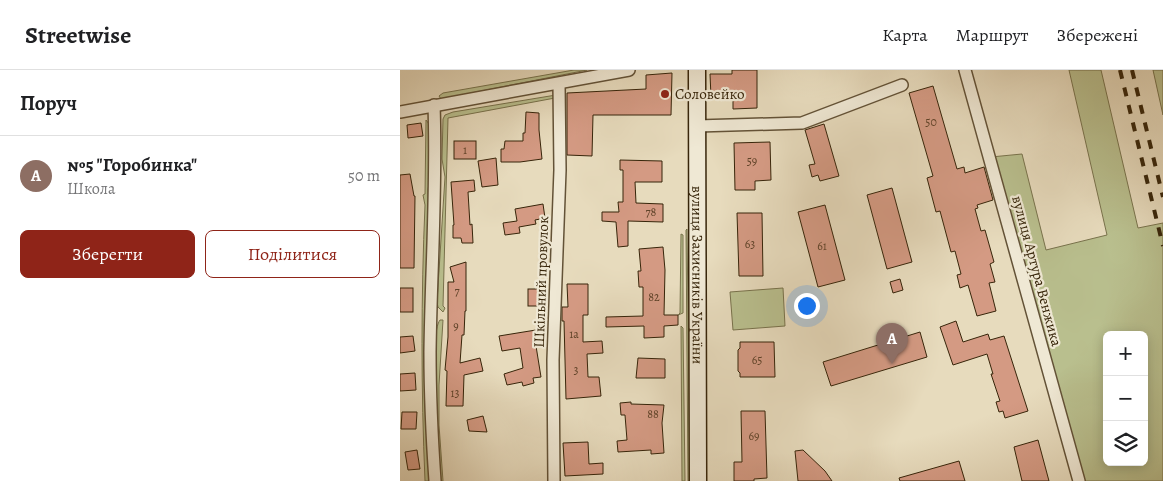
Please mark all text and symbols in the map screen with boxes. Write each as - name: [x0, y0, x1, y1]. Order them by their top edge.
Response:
- text: Streetwise: [25, 19, 131, 51]
- text: Карта: [882, 23, 928, 47]
- text: Маршрут: [956, 23, 1029, 47]
- text: Збережені: [1057, 23, 1138, 47]
- place label: Соловейко: [675, 84, 745, 104]
- marker: Соловейко: [659, 88, 671, 100]
- text: Поруч: [20, 89, 77, 117]
- house number: 50: [925, 114, 937, 130]
- house number: 1: [463, 142, 467, 158]
- text: №5 "Горобинка": [67, 152, 197, 178]
- house number: 59: [747, 153, 757, 169]
- text: A: [31, 165, 41, 187]
- text: 50 m: [348, 165, 380, 187]
- text: Школа: [67, 178, 115, 200]
- street label: вулиця Захисників України: [687, 186, 708, 364]
- street label: вулиця Артура Венжика: [1007, 193, 1067, 349]
- house number: 78: [646, 204, 657, 220]
- street label: Шкільний провулок: [529, 216, 553, 348]
- button: Зберегти: [20, 230, 195, 278]
- button: Поділитися: [205, 230, 380, 278]
- house number: 63: [745, 236, 755, 252]
- house number: 61: [817, 238, 827, 254]
- house number: 7: [454, 283, 460, 299]
- house number: 82: [648, 289, 660, 305]
- your location: [794, 293, 820, 319]
- house number: 9: [453, 318, 459, 334]
- pin: A: [876, 323, 908, 364]
- house number: 1а: [569, 326, 579, 342]
- map controls: [1103, 331, 1148, 466]
- button: +: [1103, 331, 1148, 376]
- house number: 65: [752, 352, 762, 368]
- house number: 3: [574, 362, 579, 378]
- button: −: [1103, 376, 1148, 421]
- house number: 13: [450, 385, 460, 401]
- house number: 88: [647, 406, 659, 422]
- button: layers: [1103, 421, 1148, 466]
- house number: 69: [748, 428, 760, 444]

